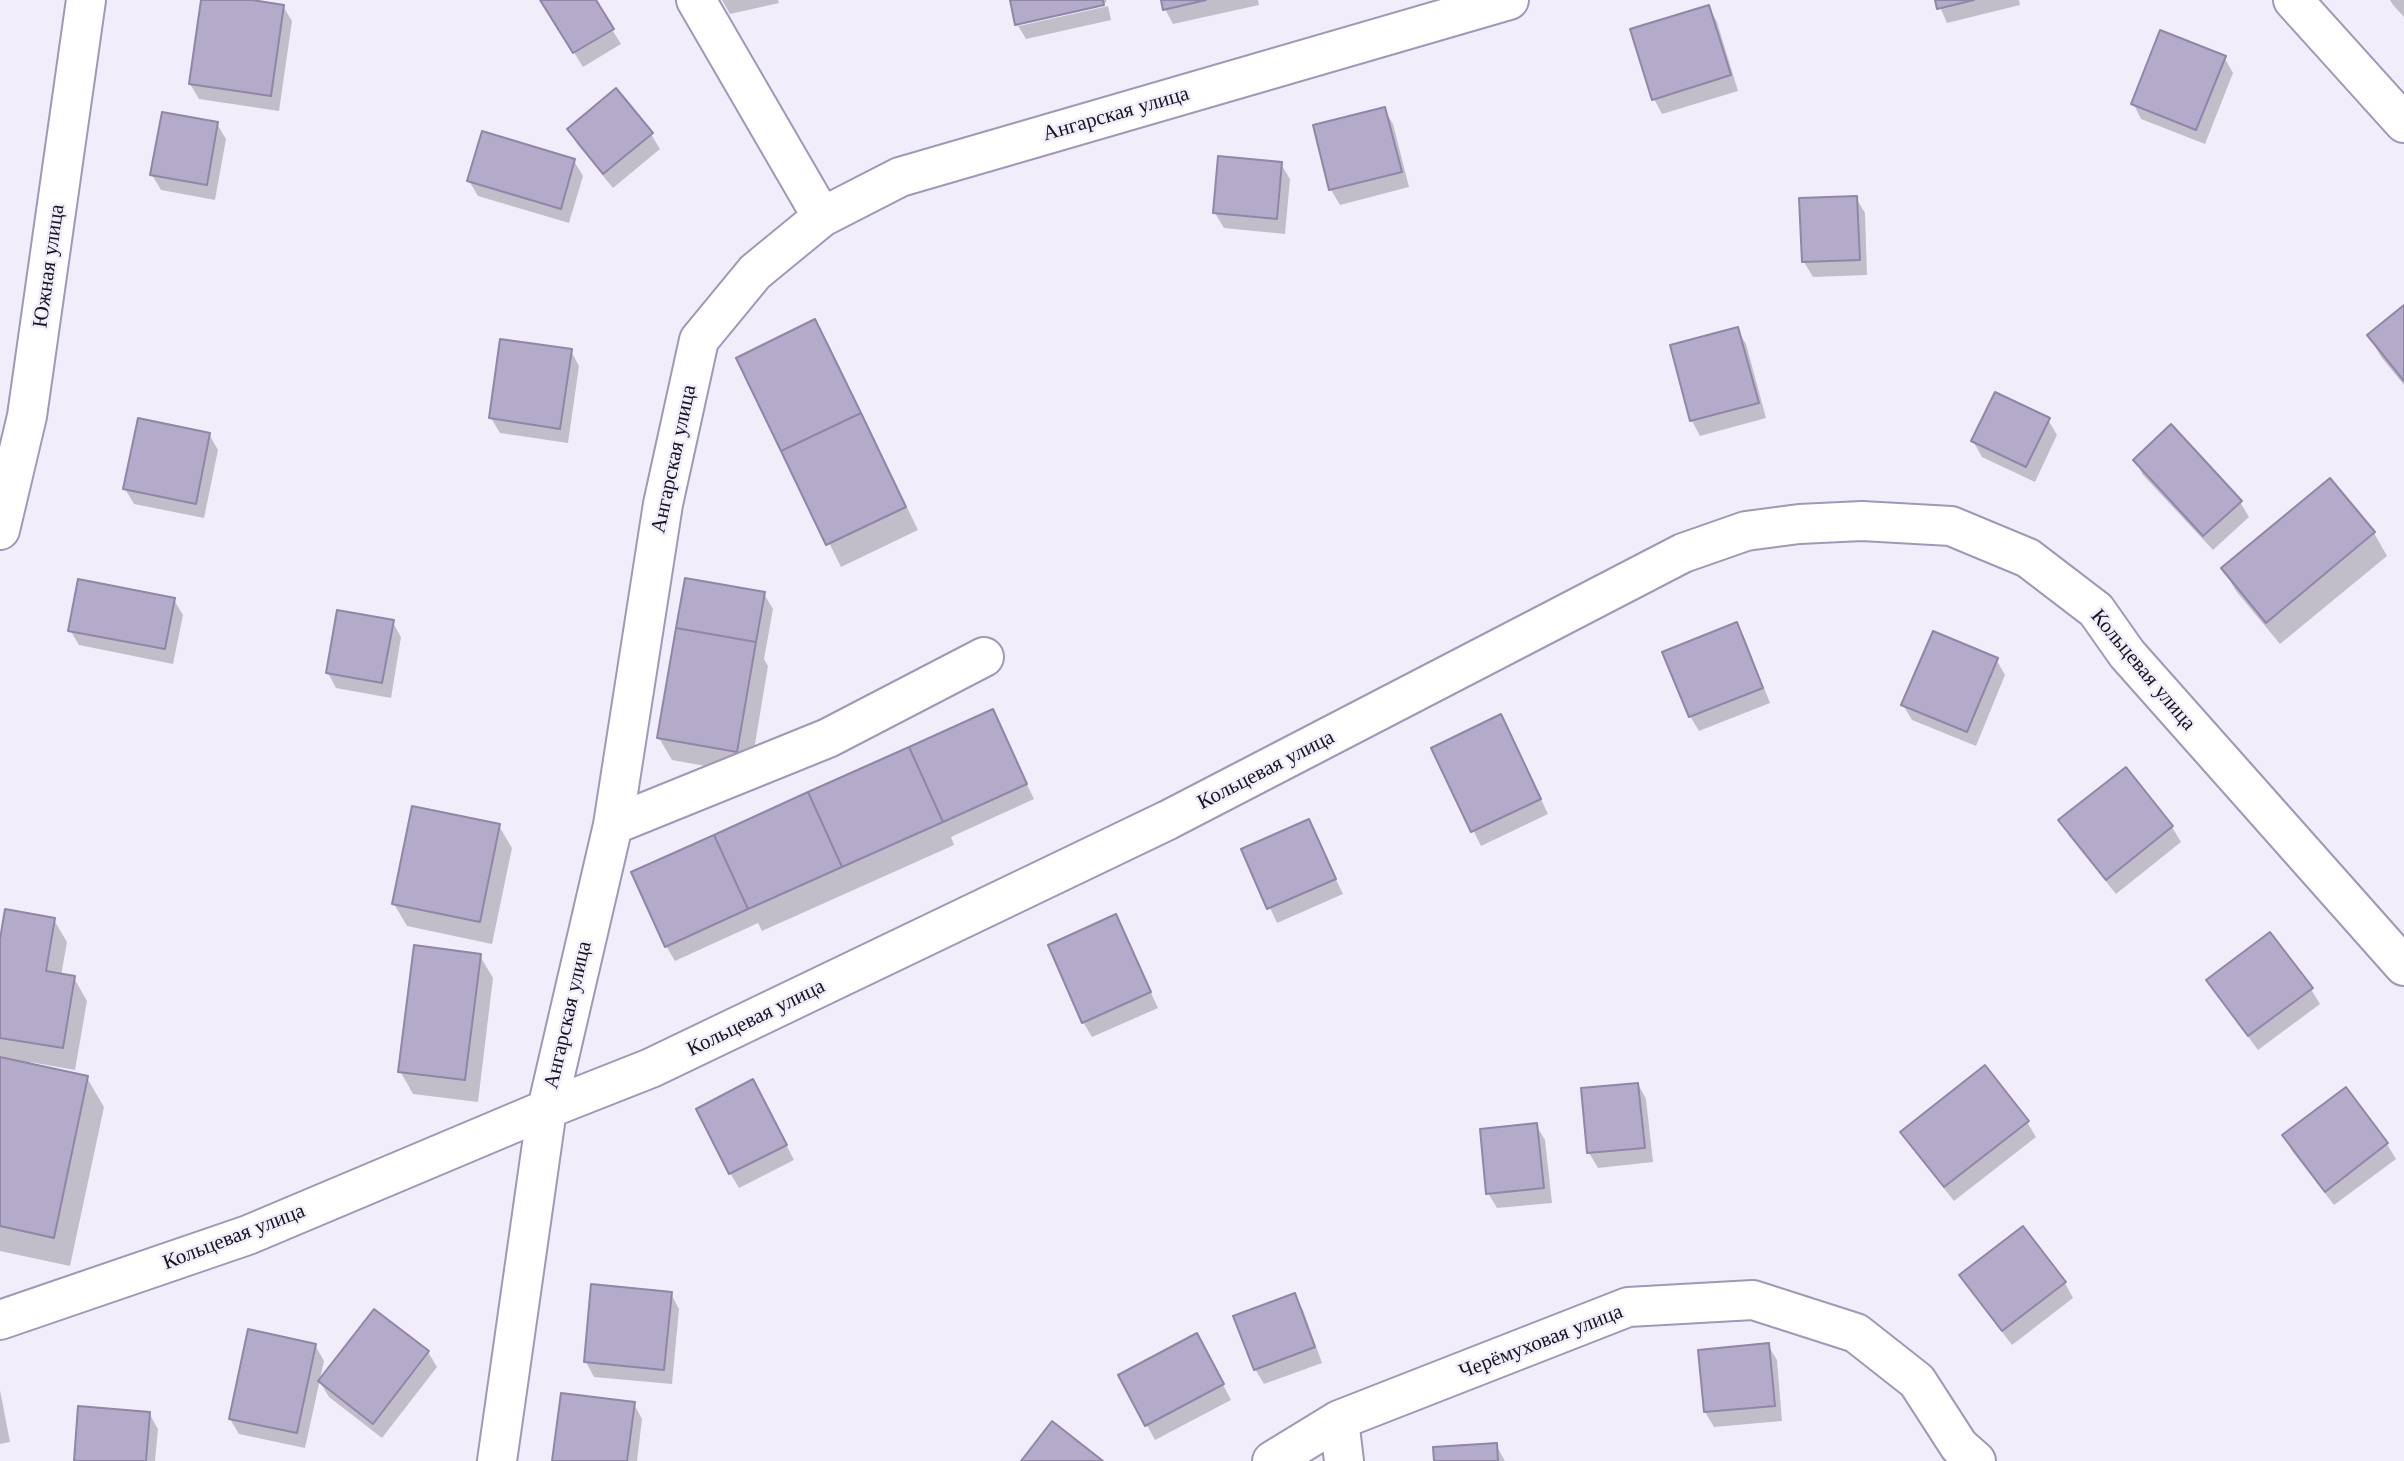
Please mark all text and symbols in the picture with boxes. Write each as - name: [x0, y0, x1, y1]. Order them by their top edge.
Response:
- street label: Ангарская улица: [1040, 81, 1192, 147]
- street label: Южная улица: [28, 203, 70, 329]
- street label: Ангарская улица: [646, 383, 702, 535]
- street label: Кольцевая улица: [2085, 604, 2201, 736]
- street label: Кольцевая улица: [1193, 725, 1339, 815]
- street label: Ангарская улица: [539, 939, 597, 1091]
- street label: Кольцевая улица: [683, 974, 829, 1062]
- street label: Кольцевая улица: [159, 1198, 309, 1276]
- street label: Черёмуховая улица: [1456, 1299, 1626, 1385]

